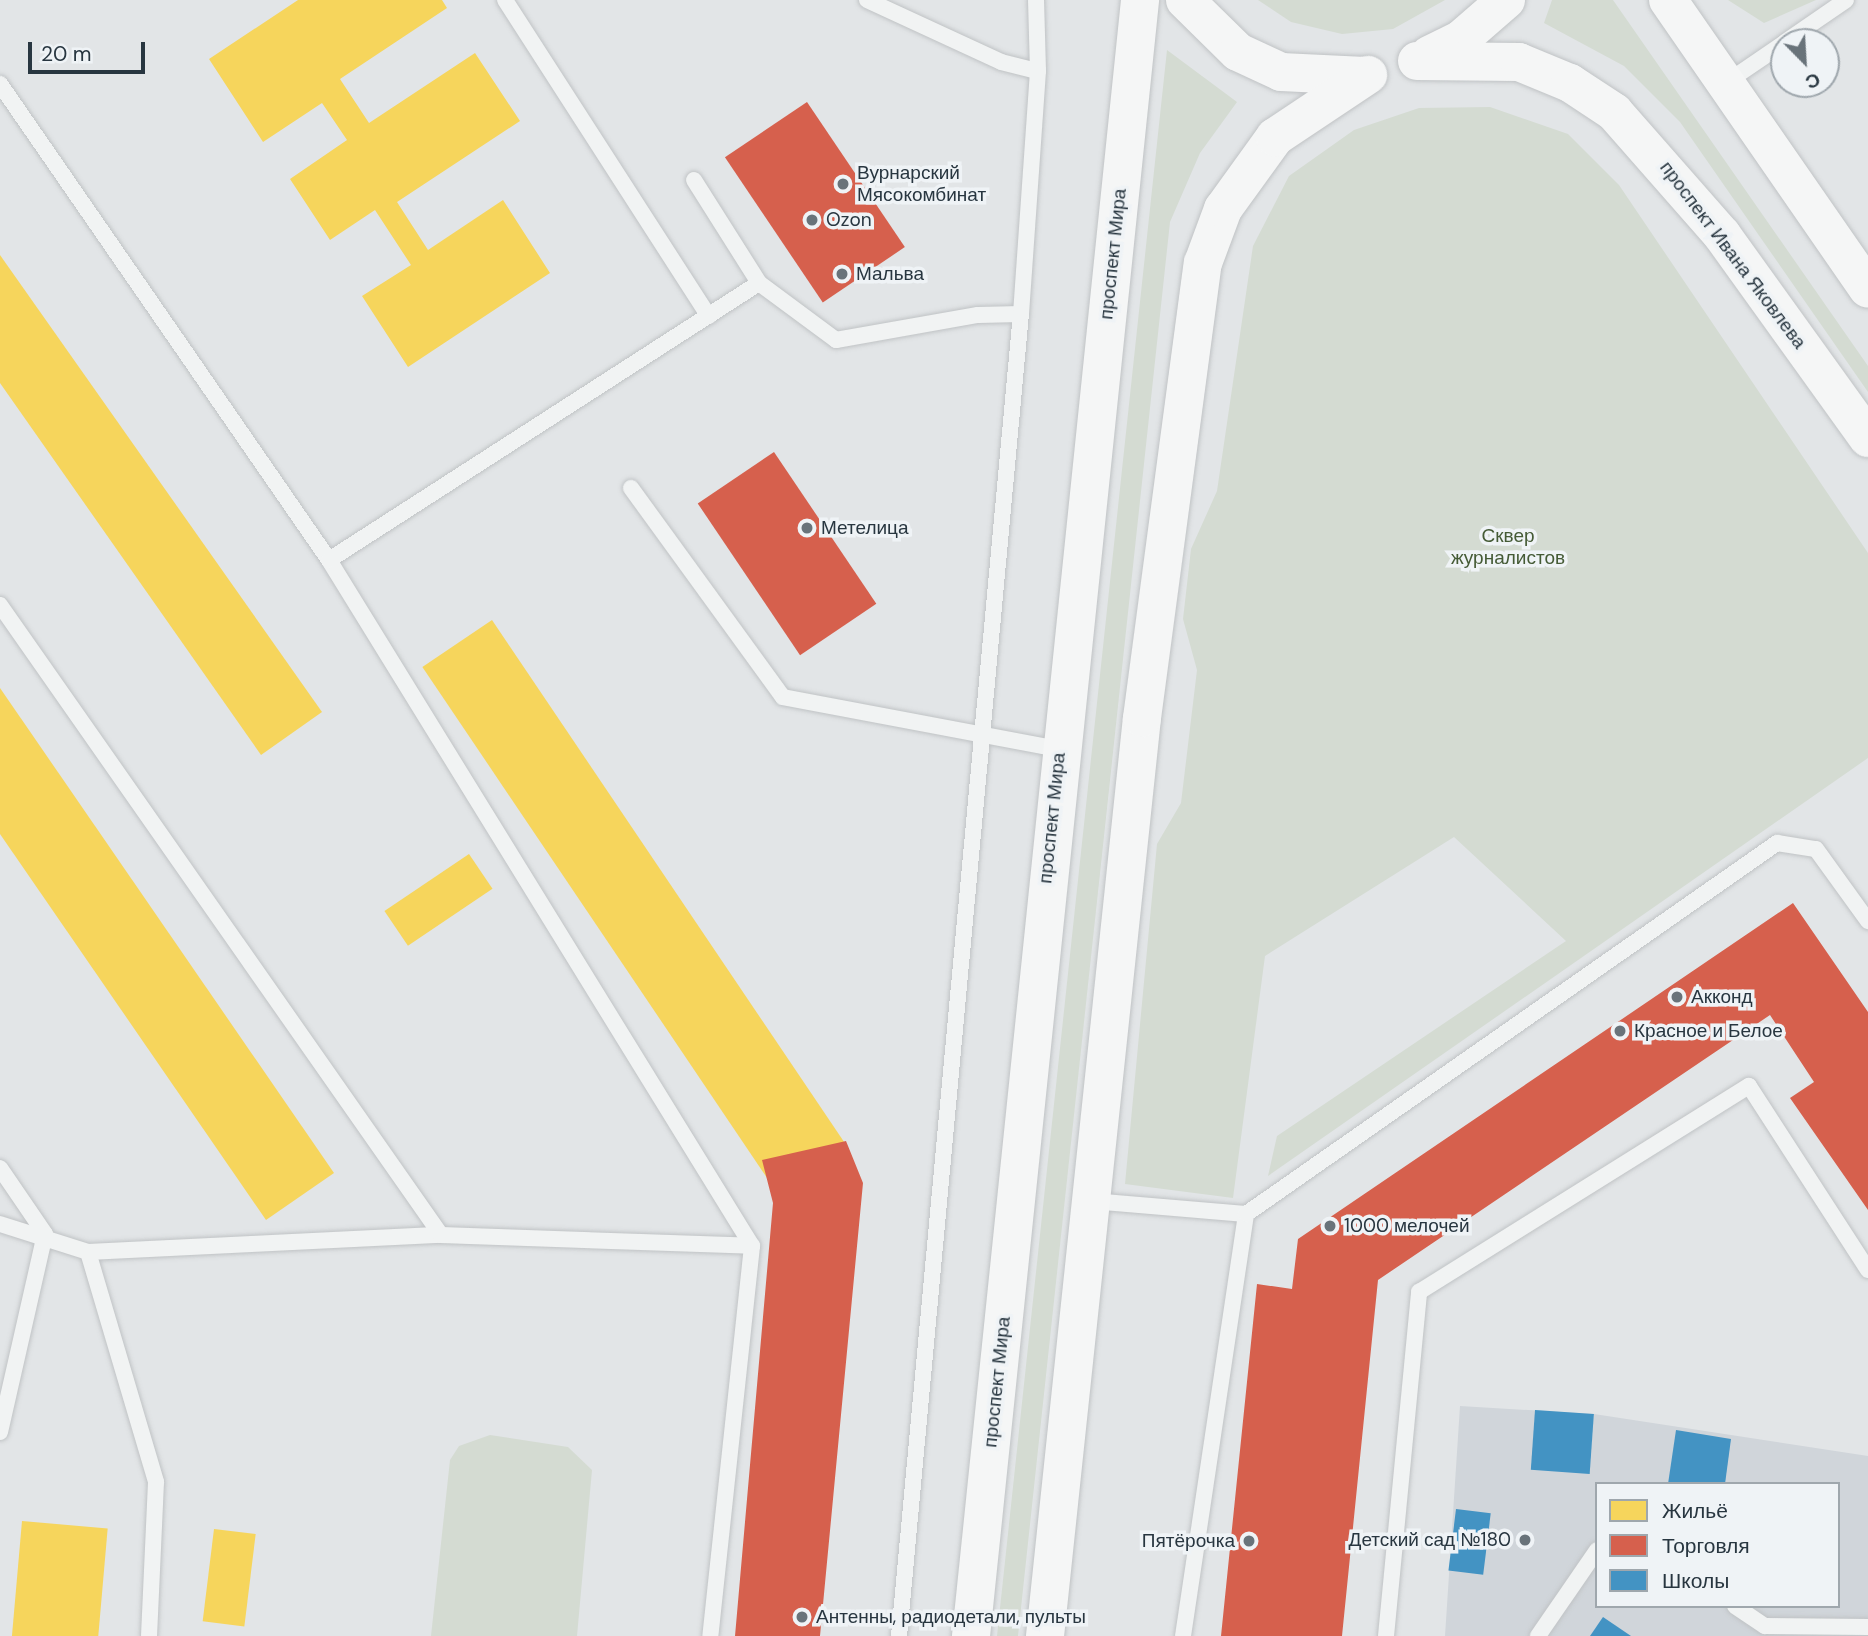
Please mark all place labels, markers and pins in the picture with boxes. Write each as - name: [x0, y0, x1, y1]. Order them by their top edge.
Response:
- place label: Вурнарский Мясокомбинат: [857, 162, 986, 206]
- marker: Вурнарский Мясокомбинат: [835, 176, 851, 192]
- place label: Ozon: [826, 209, 872, 231]
- marker: Ozon: [804, 212, 820, 228]
- place label: Мальва: [856, 263, 924, 285]
- marker: Мальва: [834, 266, 850, 282]
- place label: Метелица: [821, 517, 909, 539]
- marker: Метелица: [799, 520, 815, 536]
- place label: Акконд: [1691, 986, 1753, 1008]
- marker: Акконд: [1669, 989, 1685, 1005]
- place label: Красное и Белое: [1634, 1020, 1783, 1042]
- marker: Красное и Белое: [1612, 1023, 1628, 1039]
- place label: 1000 мелочей: [1344, 1215, 1469, 1237]
- marker: 1000 мелочей: [1322, 1218, 1338, 1234]
- place label: Детский сад №180: [1349, 1529, 1511, 1551]
- place label: Пятёрочка: [1142, 1530, 1235, 1552]
- marker: Детский сад №180: [1517, 1532, 1533, 1548]
- marker: Пятёрочка: [1241, 1533, 1257, 1549]
- place label: Антенны, радиодетали, пульты: [816, 1606, 1086, 1628]
- marker: Антенны, радиодетали, пульты: [794, 1609, 810, 1625]

